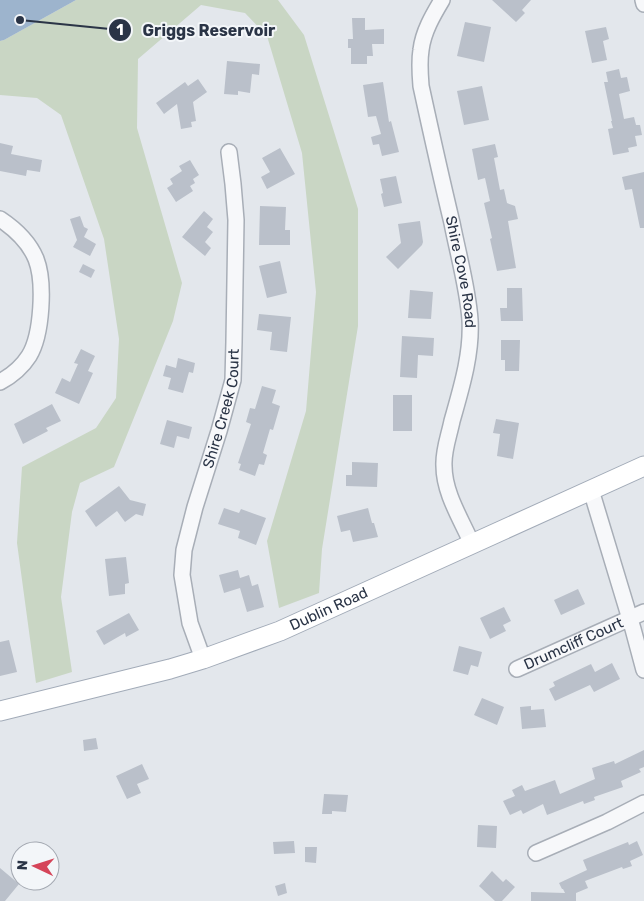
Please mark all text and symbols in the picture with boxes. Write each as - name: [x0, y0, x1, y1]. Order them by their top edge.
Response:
- callout: Griggs Reservoir: [108, 15, 285, 46]
- text: 1: [116, 21, 124, 39]
- text: Griggs Reservoir: [143, 21, 276, 40]
- street label: Shire Cove Road: [442, 214, 479, 328]
- street label: Shire Creek Court: [199, 348, 243, 470]
- street label: Dublin Road: [287, 583, 371, 634]
- street label: Drumcliff Court: [521, 613, 626, 674]
- north arrow: [10, 841, 60, 891]
- text: N: [14, 860, 31, 871]

